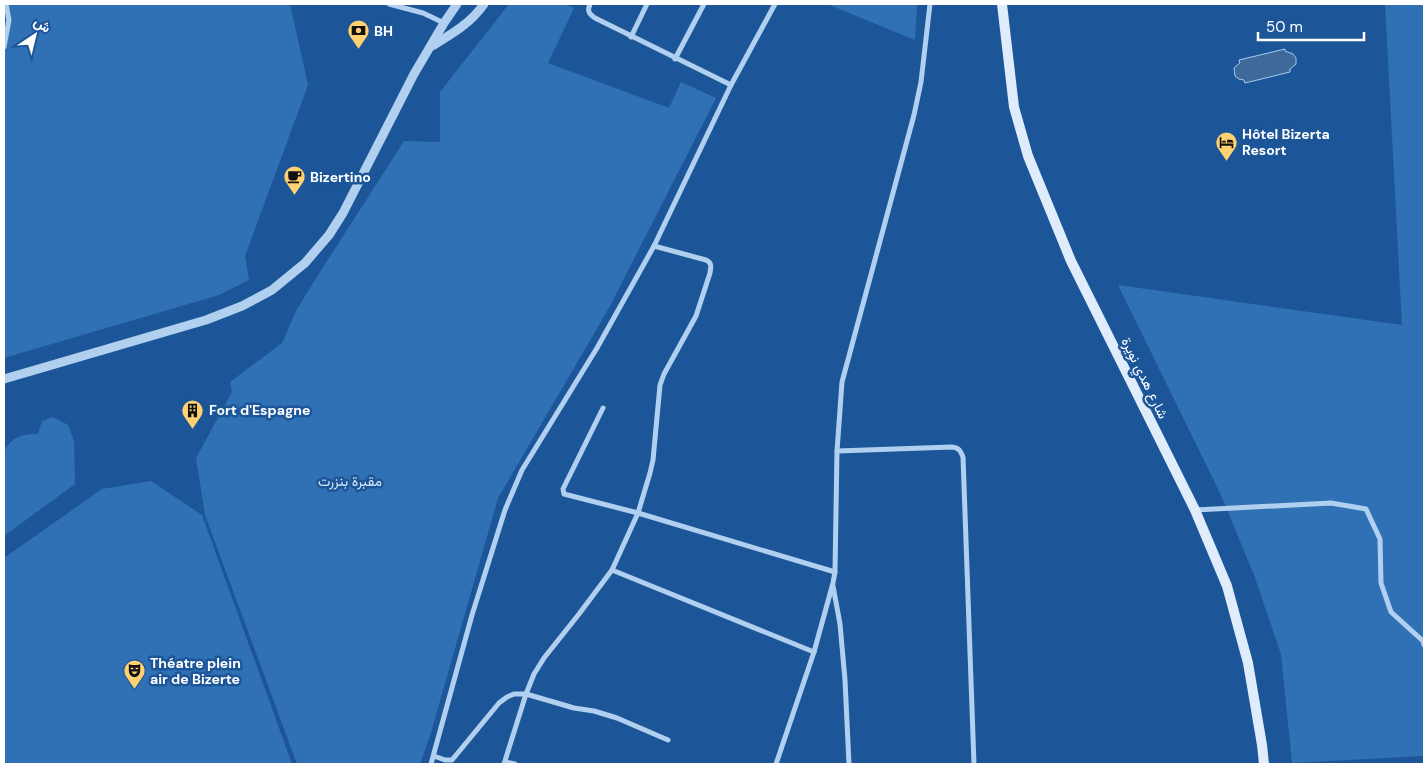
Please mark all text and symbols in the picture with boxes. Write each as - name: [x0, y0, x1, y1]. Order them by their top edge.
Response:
- north arrow: [10, 10, 60, 60]
- scale bar: [1258, 10, 1364, 42]
- text: ش: [30, 12, 55, 37]
- text: 50 m: [1266, 17, 1303, 37]
- bank icon: BH: [346, 19, 370, 50]
- place label: BH: [374, 22, 393, 40]
- place label: Hôtel Bizerta Resort: [1242, 125, 1330, 159]
- hotel icon: Hôtel Bizerta Resort: [1214, 130, 1238, 161]
- cafe icon: Bizertino: [282, 165, 306, 196]
- place label: Bizertino: [310, 168, 371, 186]
- street label: شارع هدي نويرة: [1115, 334, 1173, 423]
- building icon: Fort d'Espagne: [181, 398, 205, 429]
- place label: Fort d'Espagne: [209, 401, 310, 419]
- park label: مقبرة بنزرت: [318, 472, 382, 490]
- place label: Théatre plein air de Bizerte: [150, 654, 241, 688]
- theatre icon: Théatre plein air de Bizerte: [122, 659, 146, 690]

